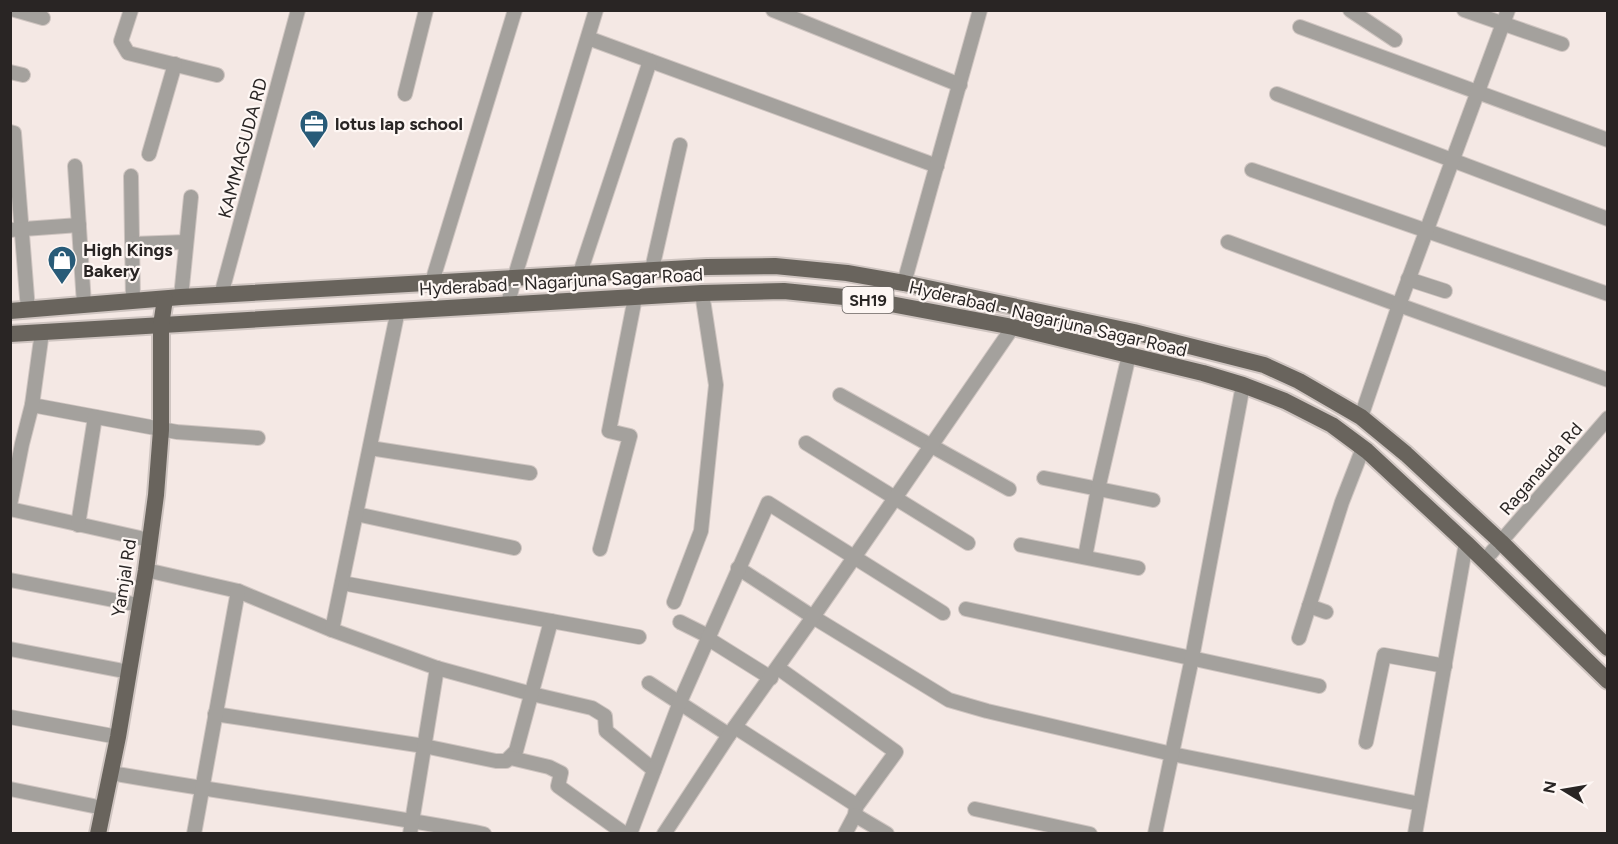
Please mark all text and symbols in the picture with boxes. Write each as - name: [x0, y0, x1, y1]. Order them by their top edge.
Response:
- street label: KAMMAGUDA RD: [214, 75, 272, 221]
- office icon: lotus lap school: [298, 108, 330, 150]
- place label: lotus lap school: [335, 113, 463, 135]
- place label: High Kings Bakery: [83, 239, 173, 282]
- shop icon: High Kings Bakery: [46, 244, 78, 286]
- street label: Hyderabad - Nagarjuna Sagar Road: [418, 264, 704, 300]
- street label: Hyderabad - Nagarjuna Sagar Road: [907, 276, 1189, 362]
- road number: SH19: [842, 287, 894, 313]
- street label: Raganauda Rd: [1495, 418, 1587, 520]
- street label: Yamjal Rd: [107, 537, 141, 619]
- north arrow: [1534, 760, 1594, 820]
- text: N: [1539, 779, 1560, 795]

